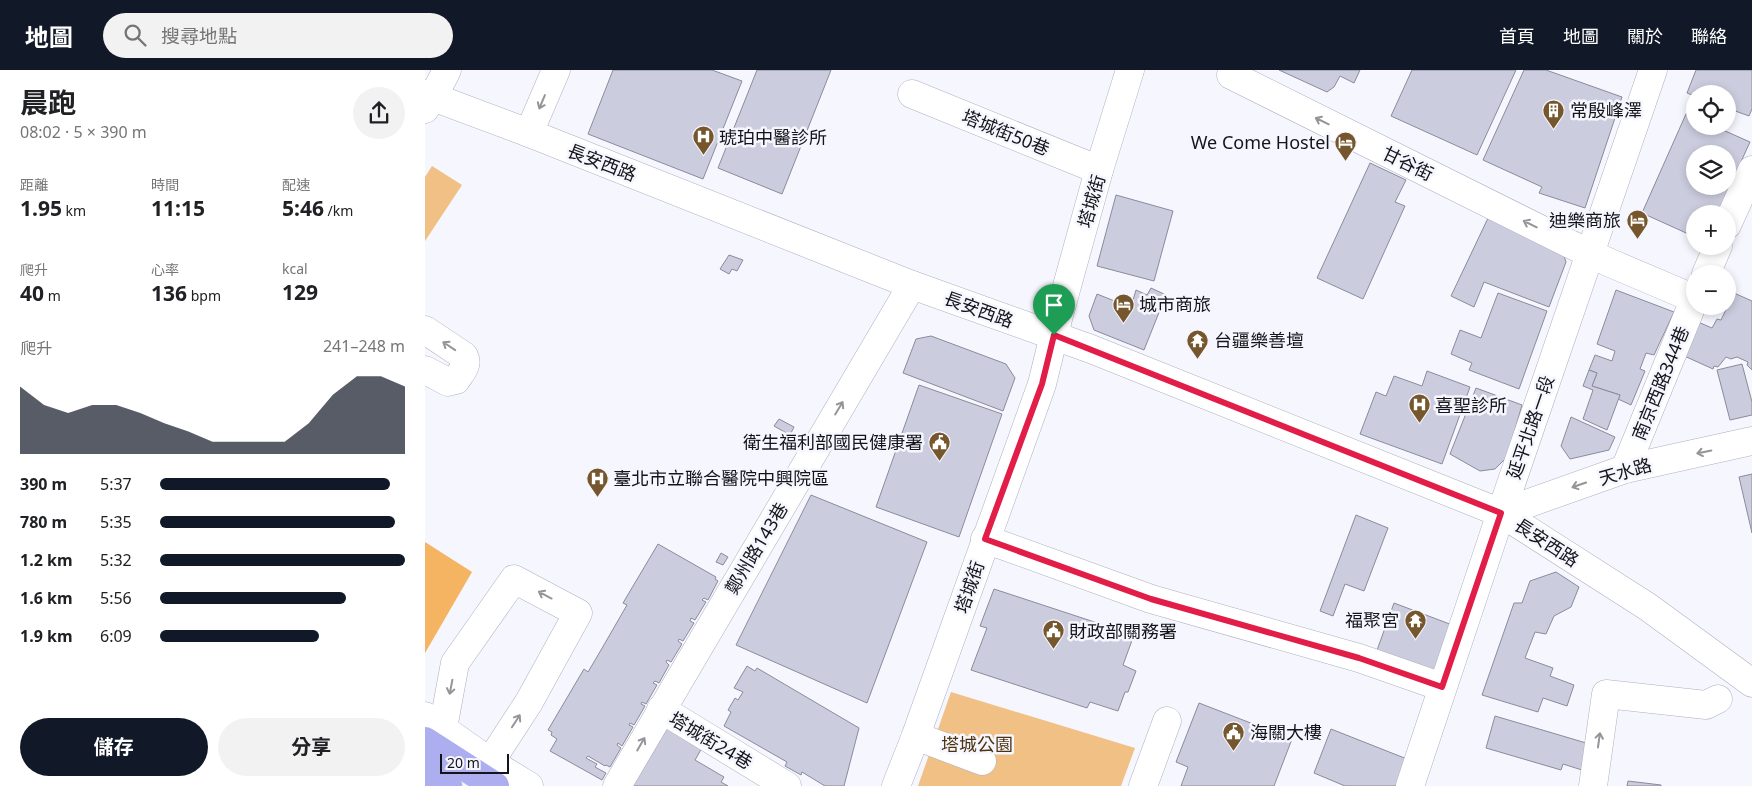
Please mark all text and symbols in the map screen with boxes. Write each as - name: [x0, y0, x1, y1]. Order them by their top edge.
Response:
- search box: [103, 13, 453, 58]
- text: 地圖: [25, 20, 73, 53]
- icon: search: [121, 21, 149, 49]
- text: 搜尋地點: [161, 23, 237, 49]
- text: 首頁: [1499, 24, 1535, 48]
- text: 地圖: [1563, 24, 1599, 48]
- text: 關於: [1627, 24, 1663, 48]
- text: 聯絡: [1691, 24, 1727, 48]
- text: 晨跑: [20, 83, 76, 121]
- map controls: [1686, 85, 1736, 315]
- button: locate: [1686, 85, 1736, 135]
- button: share: [353, 87, 405, 139]
- one-way arrow: [537, 94, 546, 109]
- building icon: 常殷峰澤: [1542, 98, 1566, 129]
- place label: 常殷峰澤: [1570, 98, 1642, 122]
- street label: 塔城街50巷: [959, 104, 1053, 160]
- one-way arrow: [1315, 115, 1330, 125]
- text: 08:02 · 5 × 390 m: [20, 121, 147, 143]
- hospital icon: 琥珀中醫診所: [691, 125, 715, 156]
- place label: 琥珀中醫診所: [719, 125, 827, 149]
- place label: We Come Hostel: [1191, 130, 1330, 154]
- hotel icon: We Come Hostel: [1334, 130, 1358, 161]
- street label: 長安西路: [564, 138, 640, 186]
- street label: 甘谷街: [1378, 140, 1438, 186]
- button: layers: [1686, 145, 1736, 195]
- street label: 塔城街: [1072, 172, 1110, 230]
- text: 距離: [20, 175, 48, 194]
- text: 時間: [151, 175, 179, 194]
- text: 配速: [282, 175, 310, 194]
- text: 1.95: [20, 194, 62, 222]
- text: 11:15: [151, 194, 205, 222]
- text: 5:46: [282, 194, 324, 222]
- text: km: [62, 201, 86, 220]
- text: /km: [324, 201, 353, 220]
- button: +: [1686, 205, 1736, 255]
- place label: 迪樂商旅: [1549, 208, 1621, 232]
- hotel icon: 迪樂商旅: [1625, 208, 1649, 239]
- one-way arrow: [1523, 219, 1538, 229]
- text: kcal: [282, 259, 308, 278]
- text: 爬升: [20, 260, 48, 279]
- text: 心率: [151, 260, 179, 279]
- button: −: [1686, 265, 1736, 315]
- text: 129: [282, 278, 318, 306]
- text: 40: [20, 279, 44, 307]
- text: 136: [151, 279, 187, 307]
- pin: [1033, 284, 1075, 335]
- street label: 長安西路: [941, 285, 1017, 333]
- text: m: [44, 286, 61, 305]
- text: bpm: [187, 286, 221, 305]
- icon: arrive: [1040, 291, 1068, 319]
- hotel icon: 城市商旅: [1111, 292, 1135, 323]
- place label: 城市商旅: [1139, 292, 1211, 316]
- street label: 南京西路344巷: [1626, 322, 1694, 444]
- temple icon: 台疆樂善壇: [1186, 328, 1210, 359]
- place label: 台疆樂善壇: [1214, 328, 1304, 352]
- text: 241–248 m: [323, 335, 405, 357]
- text: 爬升: [20, 337, 52, 359]
- one-way arrow: [442, 341, 456, 351]
- street label: 延平北路一段: [1501, 372, 1559, 482]
- hospital icon: 喜聖診所: [1407, 393, 1431, 424]
- place label: 喜聖診所: [1435, 393, 1507, 417]
- one-way arrow: [834, 401, 844, 415]
- place label: 衛生福利部國民健康署: [743, 430, 923, 454]
- public building icon: 衛生福利部國民健康署: [927, 430, 951, 461]
- one-way arrow: [1697, 447, 1713, 457]
- street label: 天水路: [1596, 452, 1654, 490]
- hospital icon: 臺北市立聯合醫院中興院區: [585, 466, 609, 497]
- place label: 臺北市立聯合醫院中興院區: [613, 466, 829, 490]
- text: 390 m: [20, 473, 67, 495]
- text: 5:37: [100, 473, 132, 495]
- one-way arrow: [1572, 481, 1587, 490]
- street label: 鄭州路143巷: [719, 498, 793, 598]
- text: 780 m: [20, 511, 67, 533]
- text: 5:35: [100, 511, 132, 533]
- street label: 長安西路: [1510, 512, 1584, 572]
- text: 1.2 km: [20, 549, 72, 571]
- text: 5:32: [100, 549, 132, 571]
- street label: 塔城街: [949, 558, 989, 616]
- text: 1.6 km: [20, 587, 72, 609]
- text: 5:56: [100, 587, 132, 609]
- one-way arrow: [538, 590, 553, 600]
- place label: 福聚宮: [1345, 608, 1399, 632]
- temple icon: 福聚宮: [1403, 608, 1427, 639]
- public building icon: 財政部關務署: [1041, 619, 1065, 650]
- place label: 財政部關務署: [1069, 619, 1177, 643]
- text: 1.9 km: [20, 625, 72, 647]
- text: 6:09: [100, 625, 132, 647]
- one-way arrow: [445, 678, 455, 694]
- street label: 塔城街24巷: [665, 706, 757, 774]
- one-way arrow: [511, 714, 522, 728]
- button: 儲存: [20, 718, 208, 776]
- button: 分享: [218, 718, 405, 776]
- public building icon: 海關大樓: [1222, 720, 1246, 751]
- place label: 海關大樓: [1250, 720, 1322, 744]
- park label: 塔城公園: [941, 732, 1013, 756]
- one-way arrow: [1594, 732, 1604, 748]
- one-way arrow: [636, 736, 646, 751]
- scale bar: [440, 751, 509, 774]
- text: 20 m: [447, 753, 480, 772]

